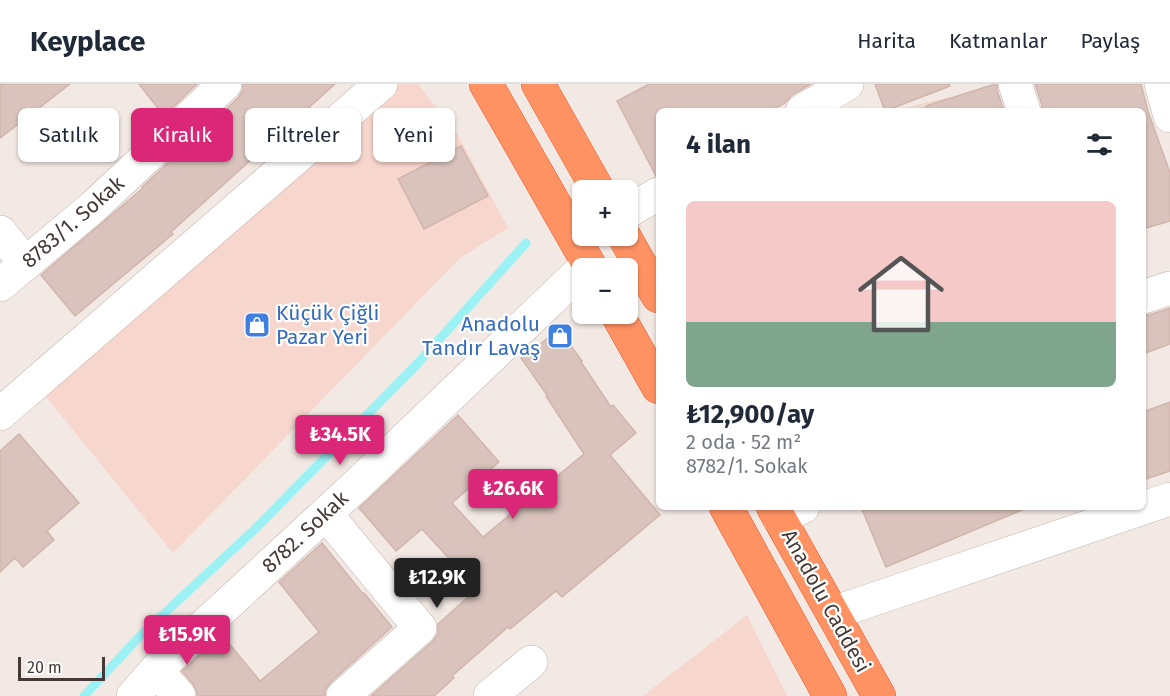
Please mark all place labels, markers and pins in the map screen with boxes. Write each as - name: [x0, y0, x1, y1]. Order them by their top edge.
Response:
- place label: Küçük Çiğli Pazar Yeri: [276, 300, 379, 350]
- shop icon: Küçük Çiğli Pazar Yeri: [242, 310, 272, 340]
- place label: Anadolu Tandır Lavaş: [422, 311, 540, 361]
- shop icon: Anadolu Tandır Lavaş: [545, 321, 575, 351]
- pin: ₺34.5K: [291, 415, 389, 466]
- pin: ₺26.6K: [464, 469, 562, 520]
- pin: ₺12.9K: [388, 558, 486, 609]
- pin: ₺15.9K: [138, 615, 236, 666]

